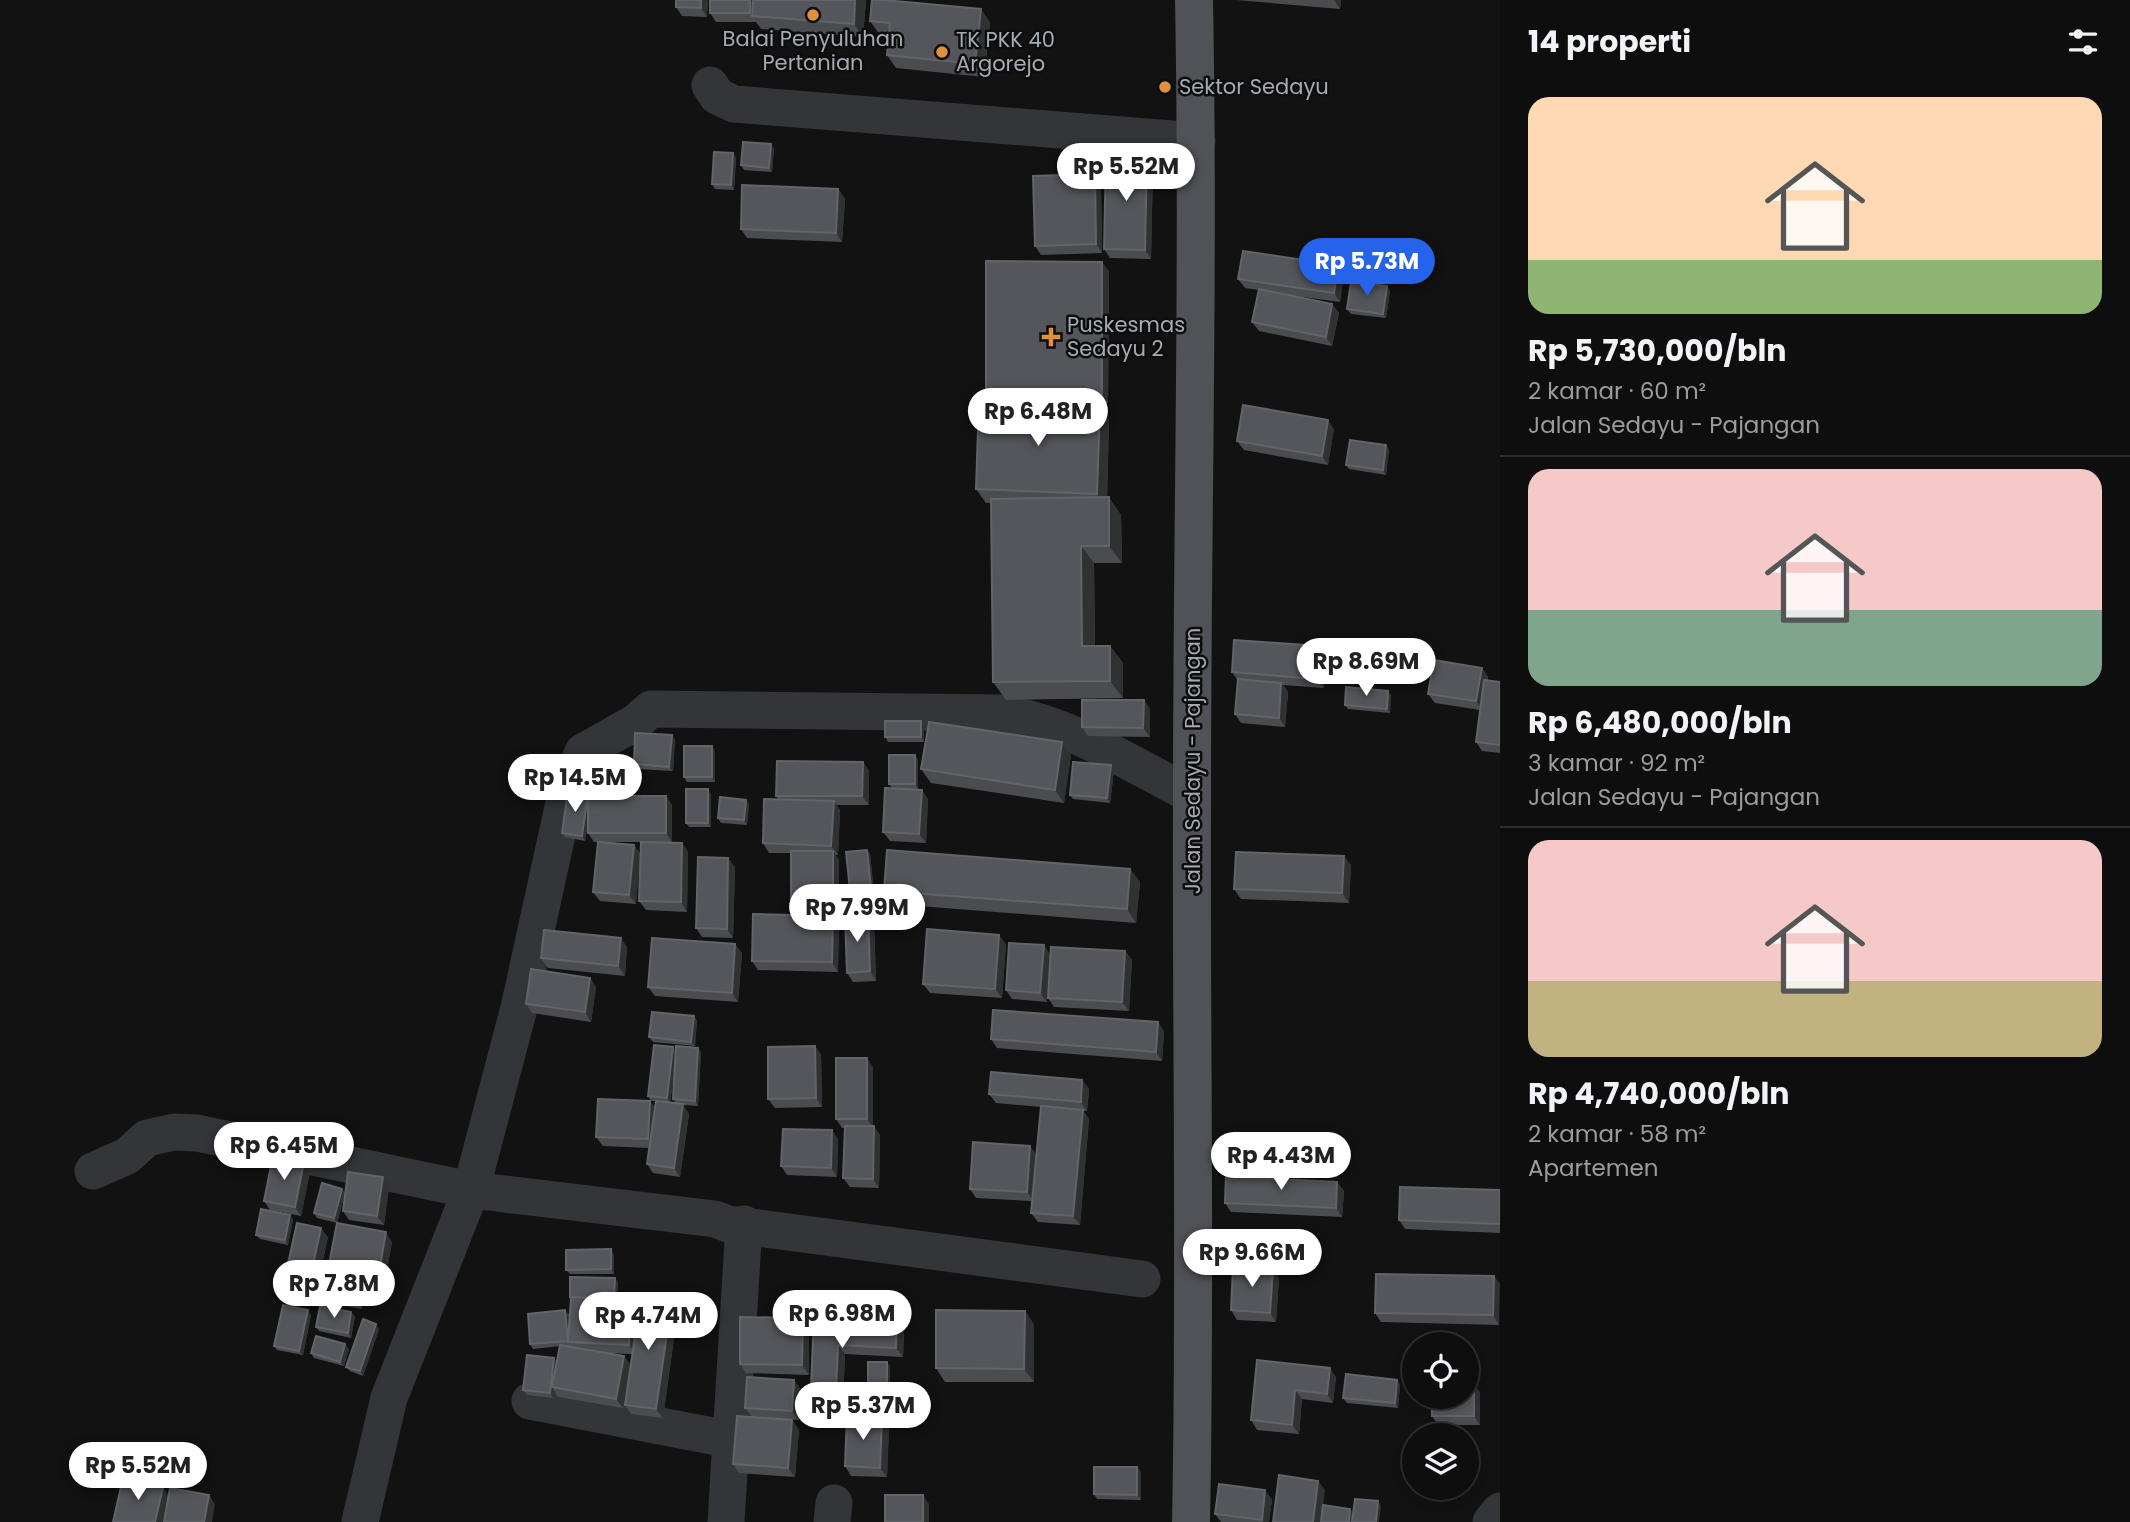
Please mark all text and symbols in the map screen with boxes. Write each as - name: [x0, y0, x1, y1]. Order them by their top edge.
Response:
- marker: Balai Penyuluhan Pertanian: [805, 7, 821, 23]
- text: 14 properti: [1528, 20, 1691, 63]
- icon: filters: [2064, 23, 2102, 61]
- place label: Balai Penyuluhan Pertanian: [723, 24, 903, 77]
- place label: TK PKK 40 Argorejo: [956, 25, 1055, 78]
- marker: TK PKK 40 Argorejo: [934, 44, 950, 60]
- place label: Sektor Sedayu: [1179, 72, 1329, 101]
- marker: Sektor Sedayu: [1157, 79, 1173, 95]
- icon: home: [1752, 143, 1878, 269]
- pin: Rp 5.52M: [1054, 144, 1198, 203]
- text: Rp 5.52M: [1073, 150, 1179, 182]
- pin: Rp 5.73M: [1295, 238, 1439, 298]
- text: Rp 5.73M: [1315, 245, 1419, 277]
- place label: Puskesmas Sedayu 2: [1067, 310, 1185, 363]
- marker: Puskesmas Sedayu 2: [1041, 327, 1061, 347]
- text: Rp 5,730,000/bln: [1528, 329, 1786, 372]
- text: 2 kamar · 60 m²: [1528, 375, 1706, 407]
- pin: Rp 6.48M: [966, 388, 1110, 448]
- text: Rp 6.48M: [984, 395, 1092, 427]
- text: Jalan Sedayu - Pajangan: [1528, 409, 1820, 441]
- icon: home: [1752, 515, 1878, 641]
- street label: Jalan Sedayu - Pajangan: [1178, 628, 1207, 894]
- pin: Rp 8.69M: [1294, 638, 1438, 698]
- text: Rp 8.69M: [1313, 645, 1419, 677]
- text: Rp 6,480,000/bln: [1528, 701, 1792, 744]
- text: 3 kamar · 92 m²: [1528, 747, 1705, 779]
- pin: Rp 14.5M: [503, 754, 647, 814]
- text: Rp 14.5M: [524, 761, 626, 793]
- text: Jalan Sedayu - Pajangan: [1528, 781, 1820, 813]
- pin: Rp 7.99M: [785, 884, 929, 944]
- icon: home: [1752, 886, 1878, 1012]
- text: Rp 7.99M: [805, 891, 909, 923]
- text: Rp 4,740,000/bln: [1528, 1072, 1789, 1115]
- text: 2 kamar · 58 m²: [1528, 1118, 1706, 1150]
- pin: Rp 6.45M: [212, 1122, 356, 1182]
- text: Rp 6.45M: [230, 1129, 338, 1161]
- pin: Rp 4.43M: [1209, 1132, 1353, 1192]
- text: Rp 4.43M: [1227, 1139, 1335, 1171]
- text: Apartemen: [1528, 1152, 1658, 1184]
- pin: Rp 9.66M: [1180, 1230, 1324, 1289]
- text: Rp 9.66M: [1199, 1236, 1305, 1268]
- pin: Rp 7.8M: [269, 1260, 399, 1320]
- text: Rp 7.8M: [289, 1267, 379, 1299]
- pin: Rp 6.98M: [770, 1290, 914, 1350]
- pin: Rp 4.74M: [576, 1292, 720, 1352]
- text: Rp 6.98M: [789, 1297, 895, 1329]
- text: Rp 4.74M: [595, 1299, 701, 1331]
- map controls: [1402, 1332, 1479, 1500]
- button: locate: [1402, 1332, 1479, 1409]
- pin: Rp 5.37M: [791, 1382, 935, 1442]
- text: Rp 5.37M: [811, 1389, 915, 1421]
- button: layers: [1402, 1423, 1479, 1500]
- pin: Rp 5.52M: [66, 1442, 210, 1502]
- text: Rp 5.52M: [85, 1449, 191, 1481]

